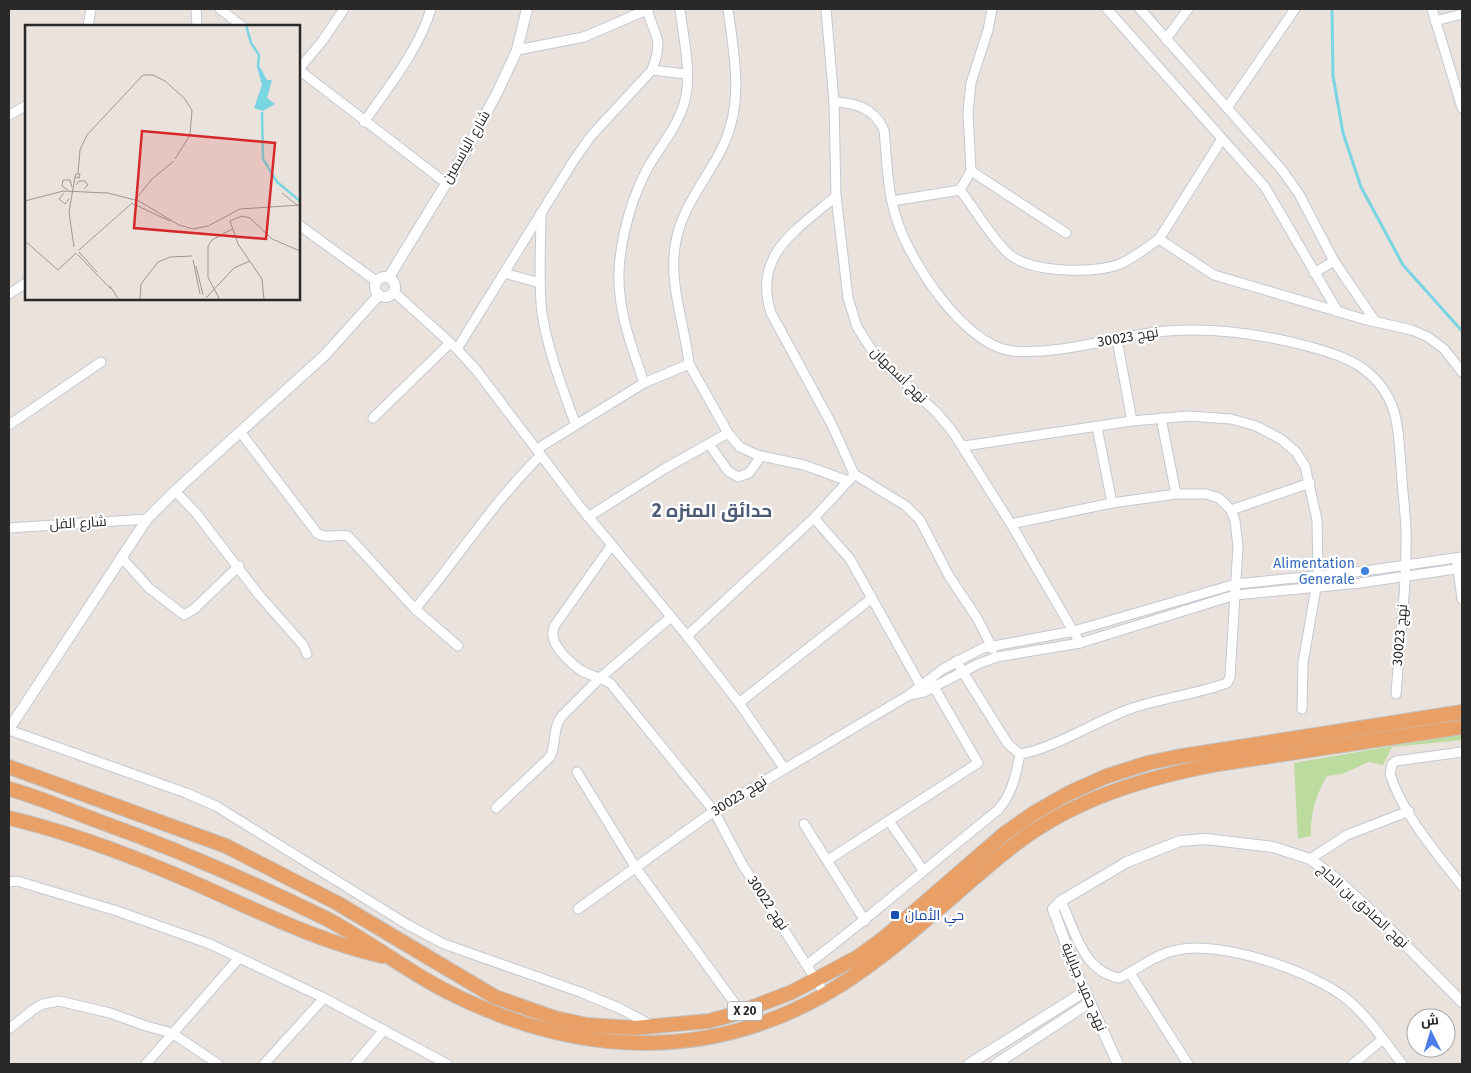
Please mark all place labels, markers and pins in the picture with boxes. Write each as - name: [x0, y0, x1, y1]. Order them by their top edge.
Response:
- place label: Alimentation Generale: [1273, 555, 1355, 588]
- marker: Alimentation Generale: [1359, 565, 1371, 577]
- place label: حي الأمان: [905, 907, 964, 927]
- marker: حي الأمان: [889, 909, 901, 921]

